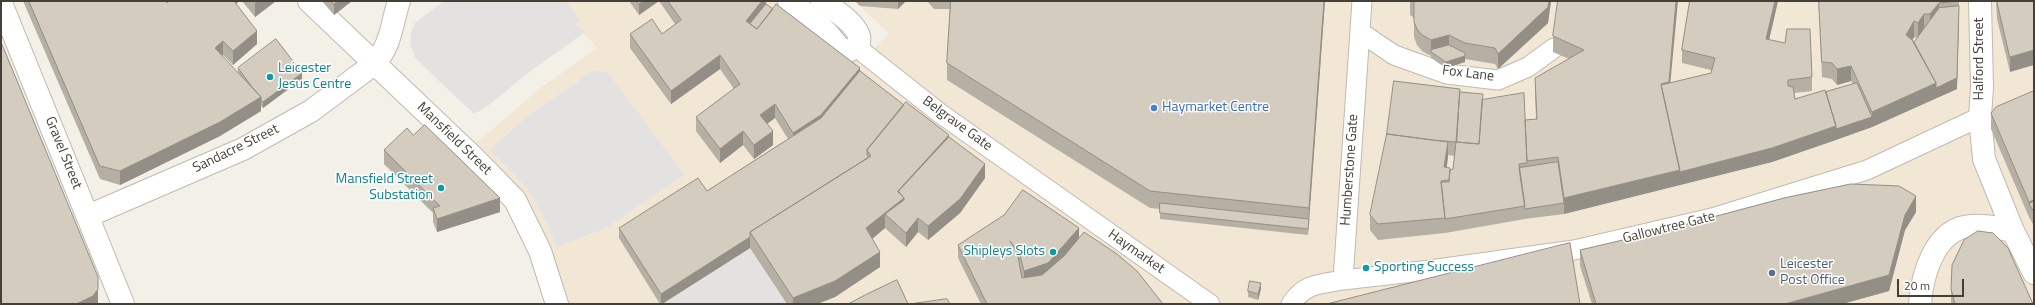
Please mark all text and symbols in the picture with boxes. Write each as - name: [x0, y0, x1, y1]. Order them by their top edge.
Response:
- street label: Halford Street: [1972, 18, 1988, 100]
- place label: Leicester Jesus Centre: [278, 61, 351, 94]
- street label: Fox Lane: [1441, 62, 1495, 86]
- marker: Leicester Jesus Centre: [265, 72, 275, 82]
- street label: Belgrave Gate: [919, 93, 995, 155]
- street label: Mansfield Street: [413, 99, 495, 179]
- place label: Haymarket Centre: [1162, 100, 1269, 116]
- marker: Haymarket Centre: [1149, 103, 1159, 113]
- street label: Gravel Street: [41, 114, 85, 192]
- street label: Humberstone Gate: [1338, 114, 1362, 226]
- street label: Sandacre Street: [190, 121, 282, 177]
- place label: Mansfield Street Substation: [336, 172, 433, 204]
- marker: Mansfield Street Substation: [436, 183, 446, 193]
- street label: Gallowtree Gate: [1621, 208, 1717, 248]
- street label: Haymarket: [1104, 226, 1168, 278]
- place label: Shipleys Slots: [963, 244, 1045, 260]
- marker: Shipleys Slots: [1048, 247, 1058, 257]
- place label: Leicester Post Office: [1780, 257, 1845, 290]
- place label: Sporting Success: [1374, 260, 1474, 276]
- marker: Sporting Success: [1361, 263, 1371, 273]
- marker: Leicester Post Office: [1767, 268, 1777, 278]
- scale bar: [1899, 271, 1966, 297]
- text: 20 m: [1904, 276, 1930, 295]

